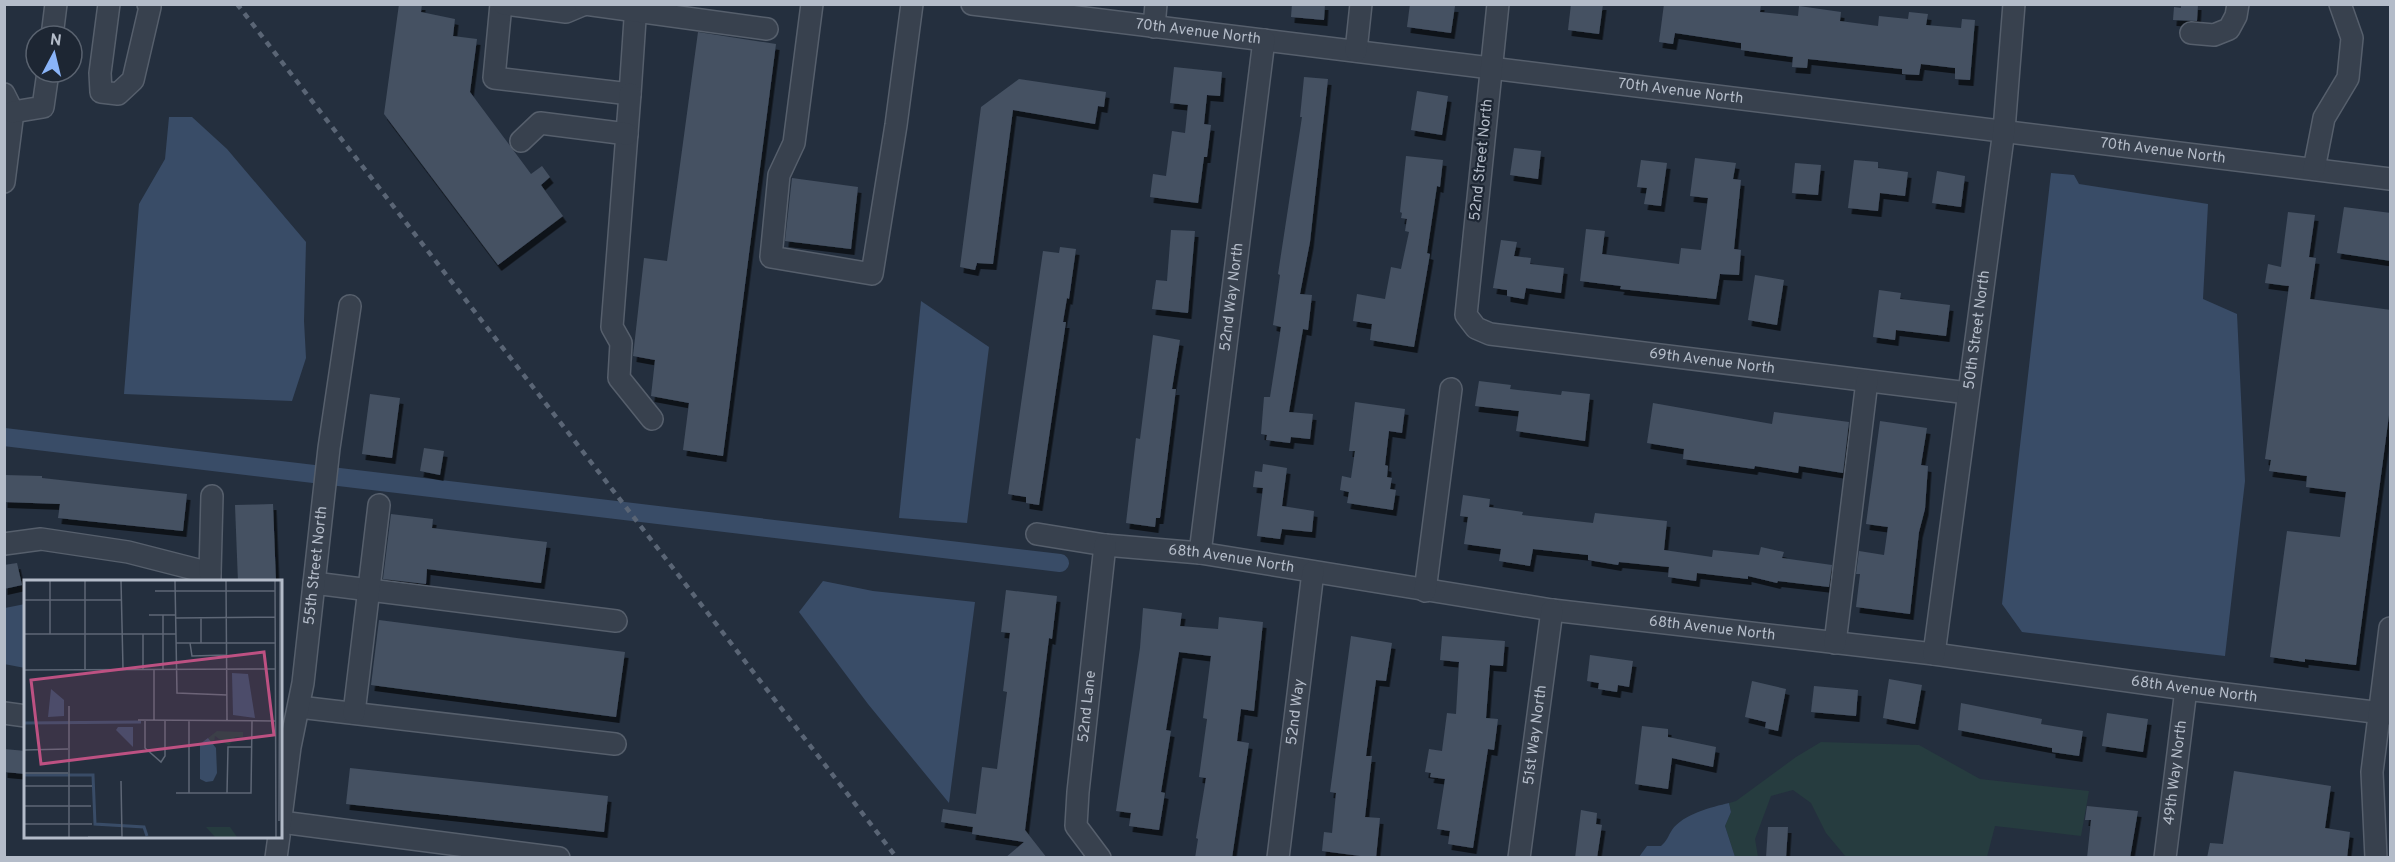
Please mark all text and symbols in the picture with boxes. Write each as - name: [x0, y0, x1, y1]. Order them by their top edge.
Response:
- street label: 70th Avenue North: [1134, 15, 1262, 49]
- north arrow: [24, 24, 84, 84]
- text: N: [49, 30, 63, 52]
- street label: 70th Avenue North: [1617, 74, 1744, 109]
- street label: 52nd Street North: [1466, 98, 1498, 222]
- street label: 70th Avenue North: [2099, 134, 2227, 168]
- street label: 52nd Way North: [1216, 242, 1248, 352]
- street label: 50th Street North: [1960, 269, 1995, 391]
- street label: 69th Avenue North: [1648, 344, 1776, 379]
- street label: 55th Street North: [300, 505, 332, 626]
- street label: 68th Avenue North: [1167, 541, 1296, 578]
- inset map: [24, 580, 282, 838]
- street label: 68th Avenue North: [1648, 612, 1776, 645]
- street label: 52nd Lane: [1074, 670, 1101, 744]
- street label: 68th Avenue North: [2130, 672, 2258, 707]
- street label: 52nd Way: [1282, 678, 1309, 746]
- street label: 51st Way North: [1519, 684, 1551, 786]
- street label: 49th Way North: [2160, 719, 2192, 826]

